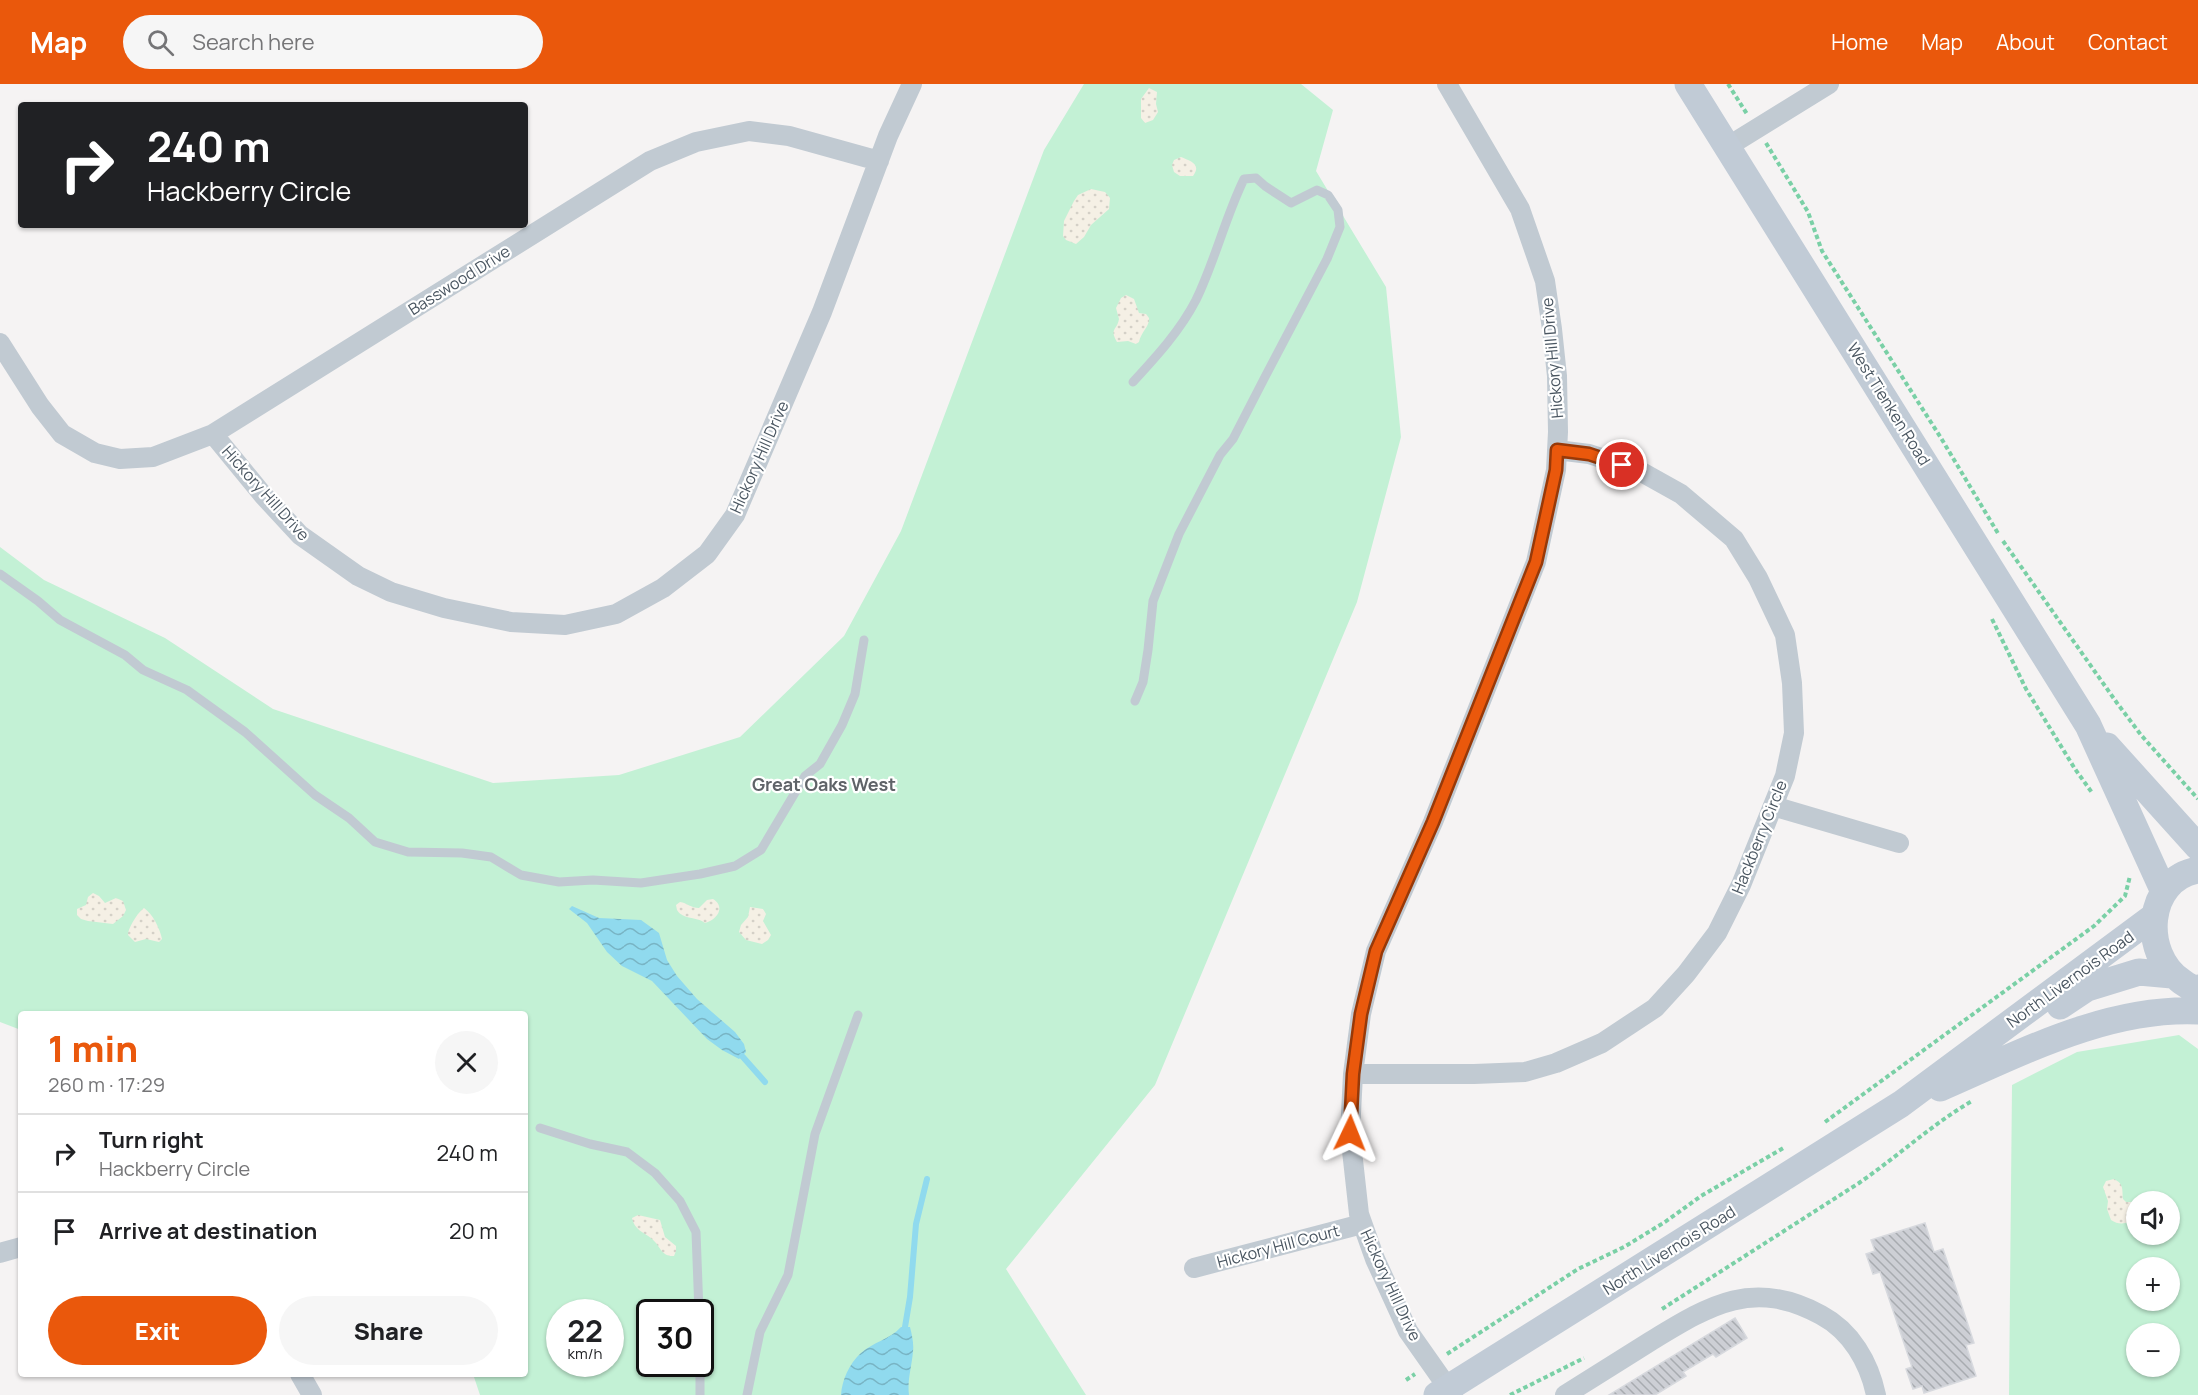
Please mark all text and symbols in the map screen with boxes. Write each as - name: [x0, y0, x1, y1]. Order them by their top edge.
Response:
- search box: [123, 15, 543, 69]
- text: Map: [30, 23, 87, 61]
- icon: search: [144, 26, 177, 59]
- text: Search here: [192, 27, 315, 57]
- text: Home: [1831, 28, 1888, 56]
- text: Map: [1921, 28, 1963, 56]
- text: About: [1996, 28, 2055, 56]
- text: Contact: [2088, 28, 2168, 56]
- text: 240 m: [147, 117, 271, 175]
- icon: right: [48, 126, 126, 204]
- text: Hackberry Circle: [147, 172, 351, 209]
- street label: Basswood Drive: [404, 240, 514, 320]
- street label: Hickory Hill Drive: [1536, 297, 1568, 419]
- street label: West Tienken Road: [1842, 338, 1936, 470]
- street label: Hickory Hill Drive: [724, 397, 794, 517]
- pin: [1596, 439, 1647, 490]
- street label: Hickory Hill Drive: [217, 441, 315, 545]
- icon: arrive: [1605, 448, 1638, 481]
- district label: Great Oaks West: [752, 772, 896, 796]
- street label: Hackberry Circle: [1726, 777, 1792, 897]
- street label: North Livernois Road: [2002, 925, 2138, 1033]
- text: 1 min: [48, 1024, 138, 1073]
- button: close: [435, 1031, 498, 1094]
- text: 260 m · 17:29: [48, 1071, 165, 1098]
- position arrow: [1318, 1101, 1382, 1165]
- text: Turn right: [99, 1125, 204, 1155]
- icon: right: [48, 1137, 81, 1170]
- text: 240 m: [436, 1138, 498, 1168]
- text: Hackberry Circle: [99, 1155, 250, 1182]
- map controls: [2126, 1191, 2180, 1377]
- button: sound: [2126, 1191, 2180, 1245]
- street label: North Livernois Road: [1599, 1200, 1739, 1300]
- icon: arrive: [48, 1215, 81, 1248]
- text: Arrive at destination: [99, 1216, 317, 1246]
- text: 20 m: [449, 1216, 498, 1246]
- street label: Hickory Hill Court: [1214, 1219, 1342, 1273]
- street label: Hickory Hill Drive: [1355, 1226, 1427, 1344]
- button: +: [2126, 1257, 2180, 1311]
- button: Exit: [48, 1296, 267, 1365]
- button: Share: [279, 1296, 498, 1365]
- speed limit sign: 30: [636, 1299, 714, 1377]
- text: 22: [567, 1310, 603, 1351]
- button: −: [2126, 1323, 2180, 1377]
- text: km/h: [568, 1343, 602, 1364]

